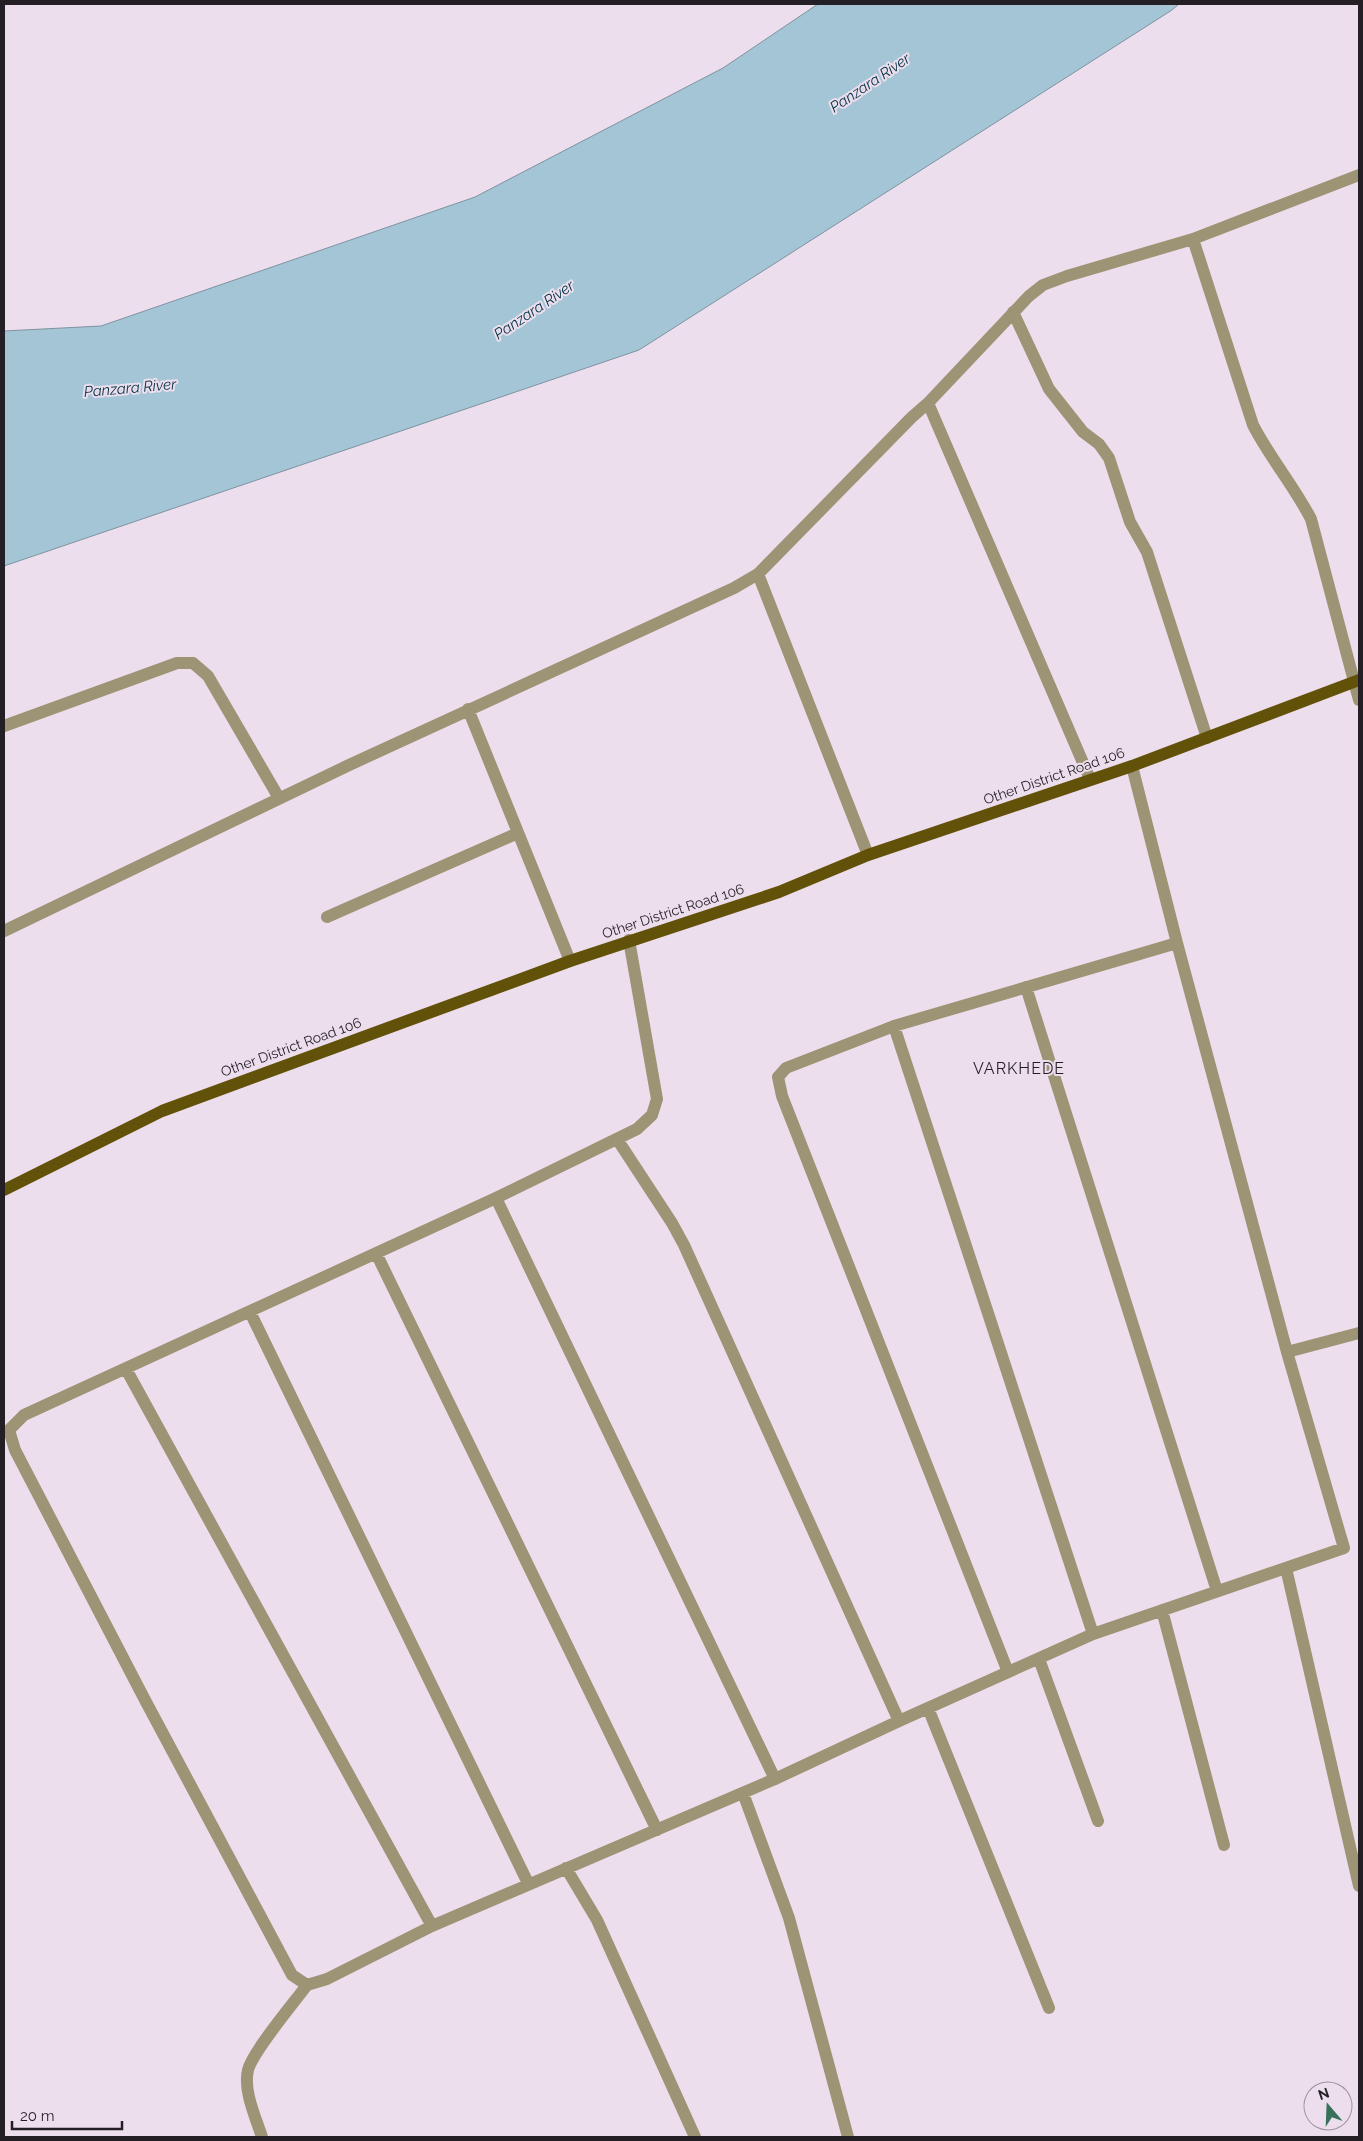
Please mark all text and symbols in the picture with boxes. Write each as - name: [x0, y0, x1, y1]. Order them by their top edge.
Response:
- water label: Panzara River: [827, 49, 914, 116]
- water label: Panzara River: [491, 276, 578, 343]
- water label: Panzara River: [83, 375, 178, 401]
- street label: Other District Road 106: [981, 744, 1127, 808]
- street label: Other District Road 106: [600, 880, 746, 942]
- street label: Other District Road 106: [219, 1014, 363, 1080]
- district label: VARKHEDE: [973, 1059, 1065, 1078]
- north arrow: [1303, 2081, 1353, 2131]
- text: N: [1316, 2084, 1331, 2103]
- scale bar: [12, 2098, 122, 2130]
- text: 20 m: [20, 2107, 55, 2125]

